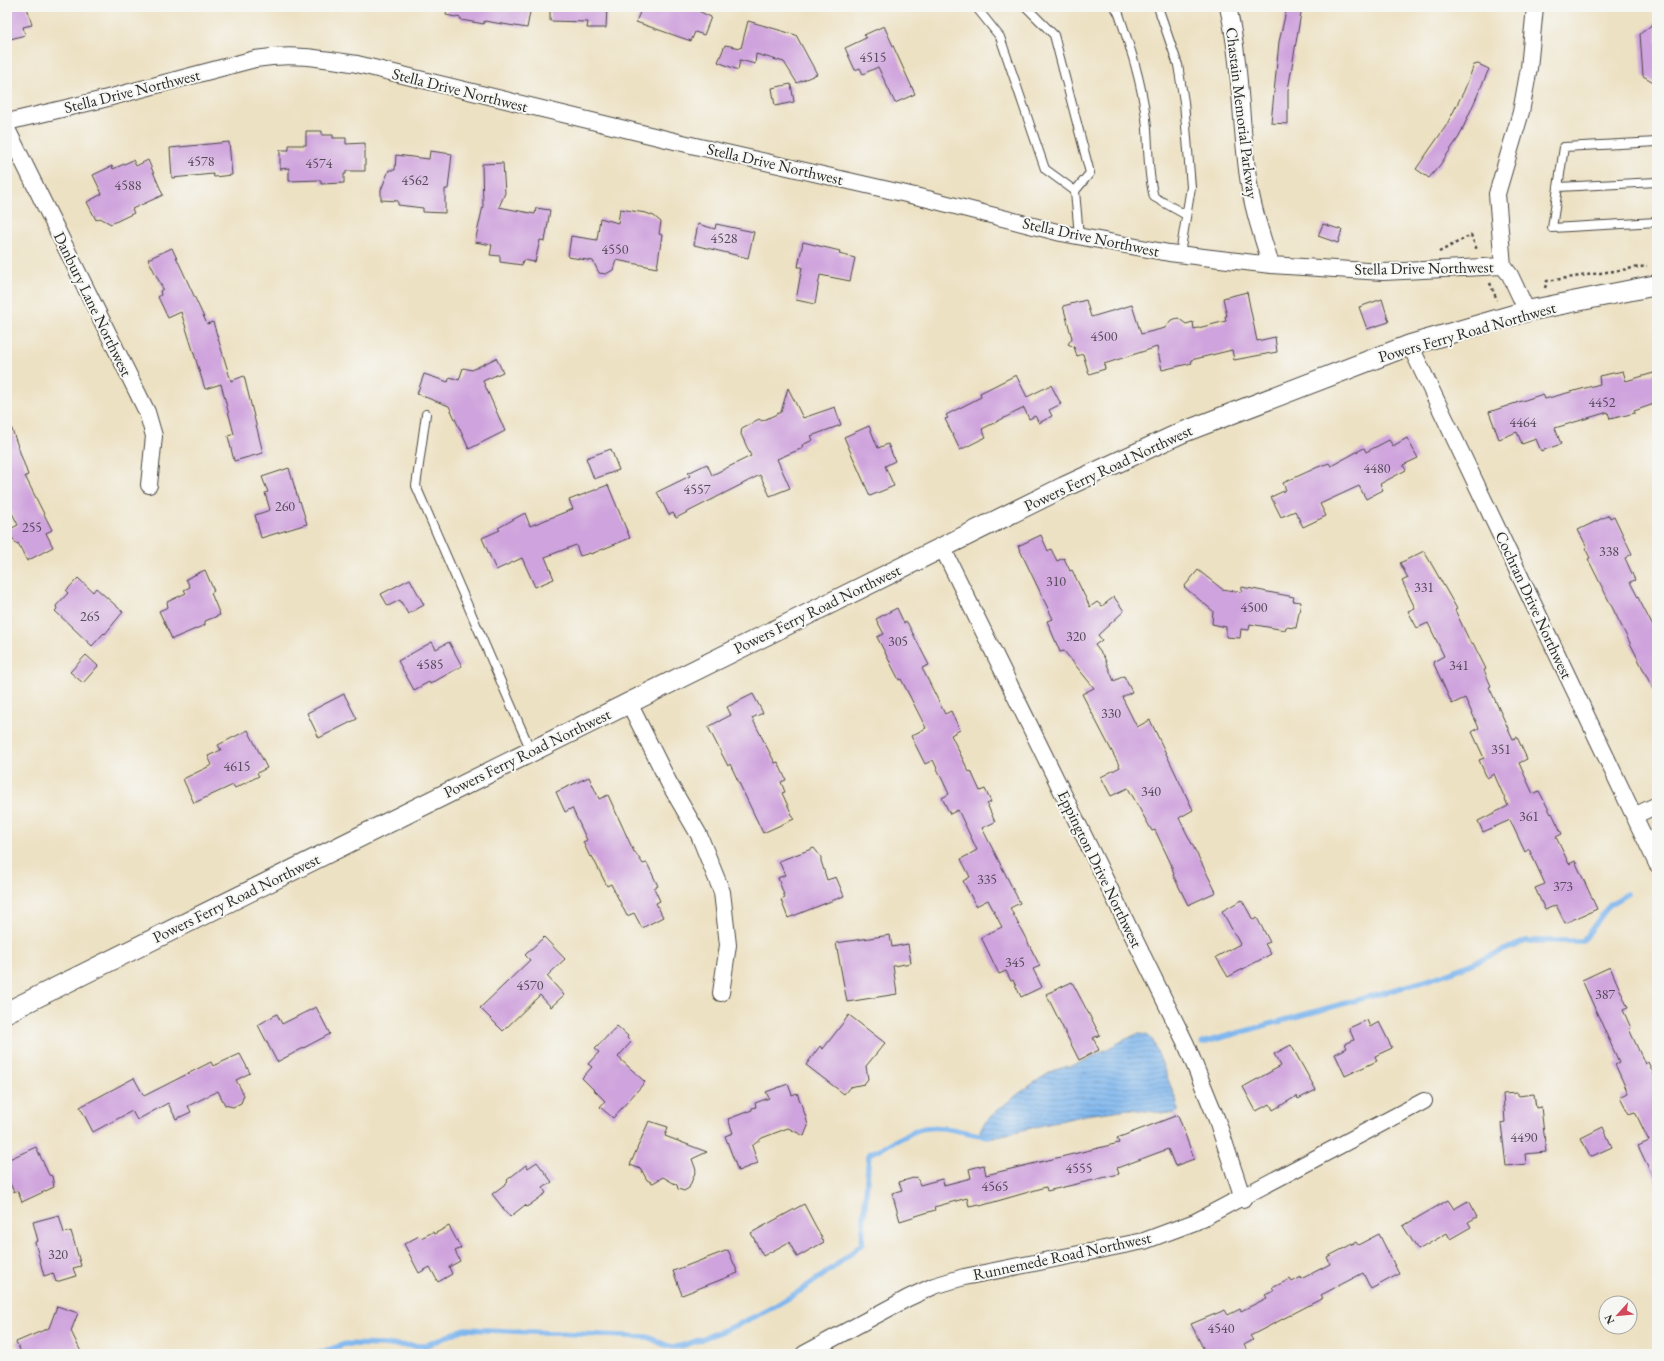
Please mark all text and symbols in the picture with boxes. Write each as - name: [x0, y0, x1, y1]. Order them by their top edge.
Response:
- street label: Chastain Memorial Parkway: [1221, 26, 1263, 201]
- house number: 4515: [860, 48, 886, 66]
- street label: Stella Drive Northwest: [390, 63, 530, 117]
- street label: Stella Drive Northwest: [62, 64, 202, 118]
- street label: Stella Drive Northwest: [705, 138, 845, 190]
- house number: 4578: [188, 152, 215, 170]
- house number: 4574: [306, 154, 333, 172]
- house number: 4562: [402, 171, 429, 189]
- house number: 4588: [115, 176, 142, 194]
- street label: Stella Drive Northwest: [1021, 212, 1161, 262]
- street label: Danbury Lane Northwest: [49, 228, 137, 380]
- house number: 4528: [711, 229, 738, 247]
- house number: 4550: [602, 240, 629, 258]
- street label: Stella Drive Northwest: [1354, 256, 1494, 280]
- street label: Powers Ferry Road Northwest: [1376, 297, 1558, 367]
- house number: 4500: [1091, 327, 1118, 345]
- house number: 4452: [1589, 393, 1616, 411]
- house number: 4464: [1510, 413, 1537, 431]
- street label: Powers Ferry Road Northwest: [1020, 420, 1196, 516]
- house number: 4480: [1364, 459, 1391, 477]
- house number: 4557: [684, 480, 711, 498]
- house number: 260: [275, 497, 295, 515]
- house number: 255: [22, 518, 42, 536]
- street label: Cochran Drive Northwest: [1491, 528, 1577, 682]
- house number: 338: [1599, 542, 1619, 560]
- street label: Powers Ferry Road Northwest: [730, 559, 904, 659]
- house number: 310: [1046, 572, 1066, 590]
- house number: 331: [1414, 578, 1434, 596]
- house number: 4500: [1241, 598, 1268, 616]
- house number: 265: [80, 607, 100, 625]
- house number: 320: [1066, 627, 1086, 645]
- house number: 305: [888, 632, 908, 650]
- house number: 4585: [417, 655, 443, 673]
- house number: 341: [1449, 656, 1469, 674]
- street label: Powers Ferry Road Northwest: [440, 703, 614, 803]
- house number: 330: [1101, 704, 1121, 722]
- house number: 351: [1491, 740, 1511, 758]
- house number: 4615: [224, 757, 250, 775]
- house number: 340: [1141, 782, 1161, 800]
- street label: Eppington Drive Northwest: [1053, 787, 1147, 951]
- house number: 361: [1519, 807, 1539, 825]
- street label: Powers Ferry Road Northwest: [149, 848, 323, 948]
- house number: 335: [977, 870, 997, 888]
- house number: 373: [1553, 877, 1573, 895]
- house number: 345: [1005, 953, 1025, 971]
- house number: 4570: [517, 976, 544, 994]
- house number: 387: [1595, 985, 1615, 1003]
- house number: 4490: [1511, 1128, 1538, 1146]
- house number: 4555: [1066, 1159, 1092, 1177]
- house number: 4565: [982, 1177, 1008, 1195]
- street label: Runnemede Road Northwest: [971, 1227, 1153, 1285]
- house number: 320: [48, 1245, 68, 1263]
- north arrow: [1598, 1295, 1638, 1335]
- text: N: [1601, 1312, 1617, 1327]
- house number: 4540: [1208, 1319, 1235, 1337]

